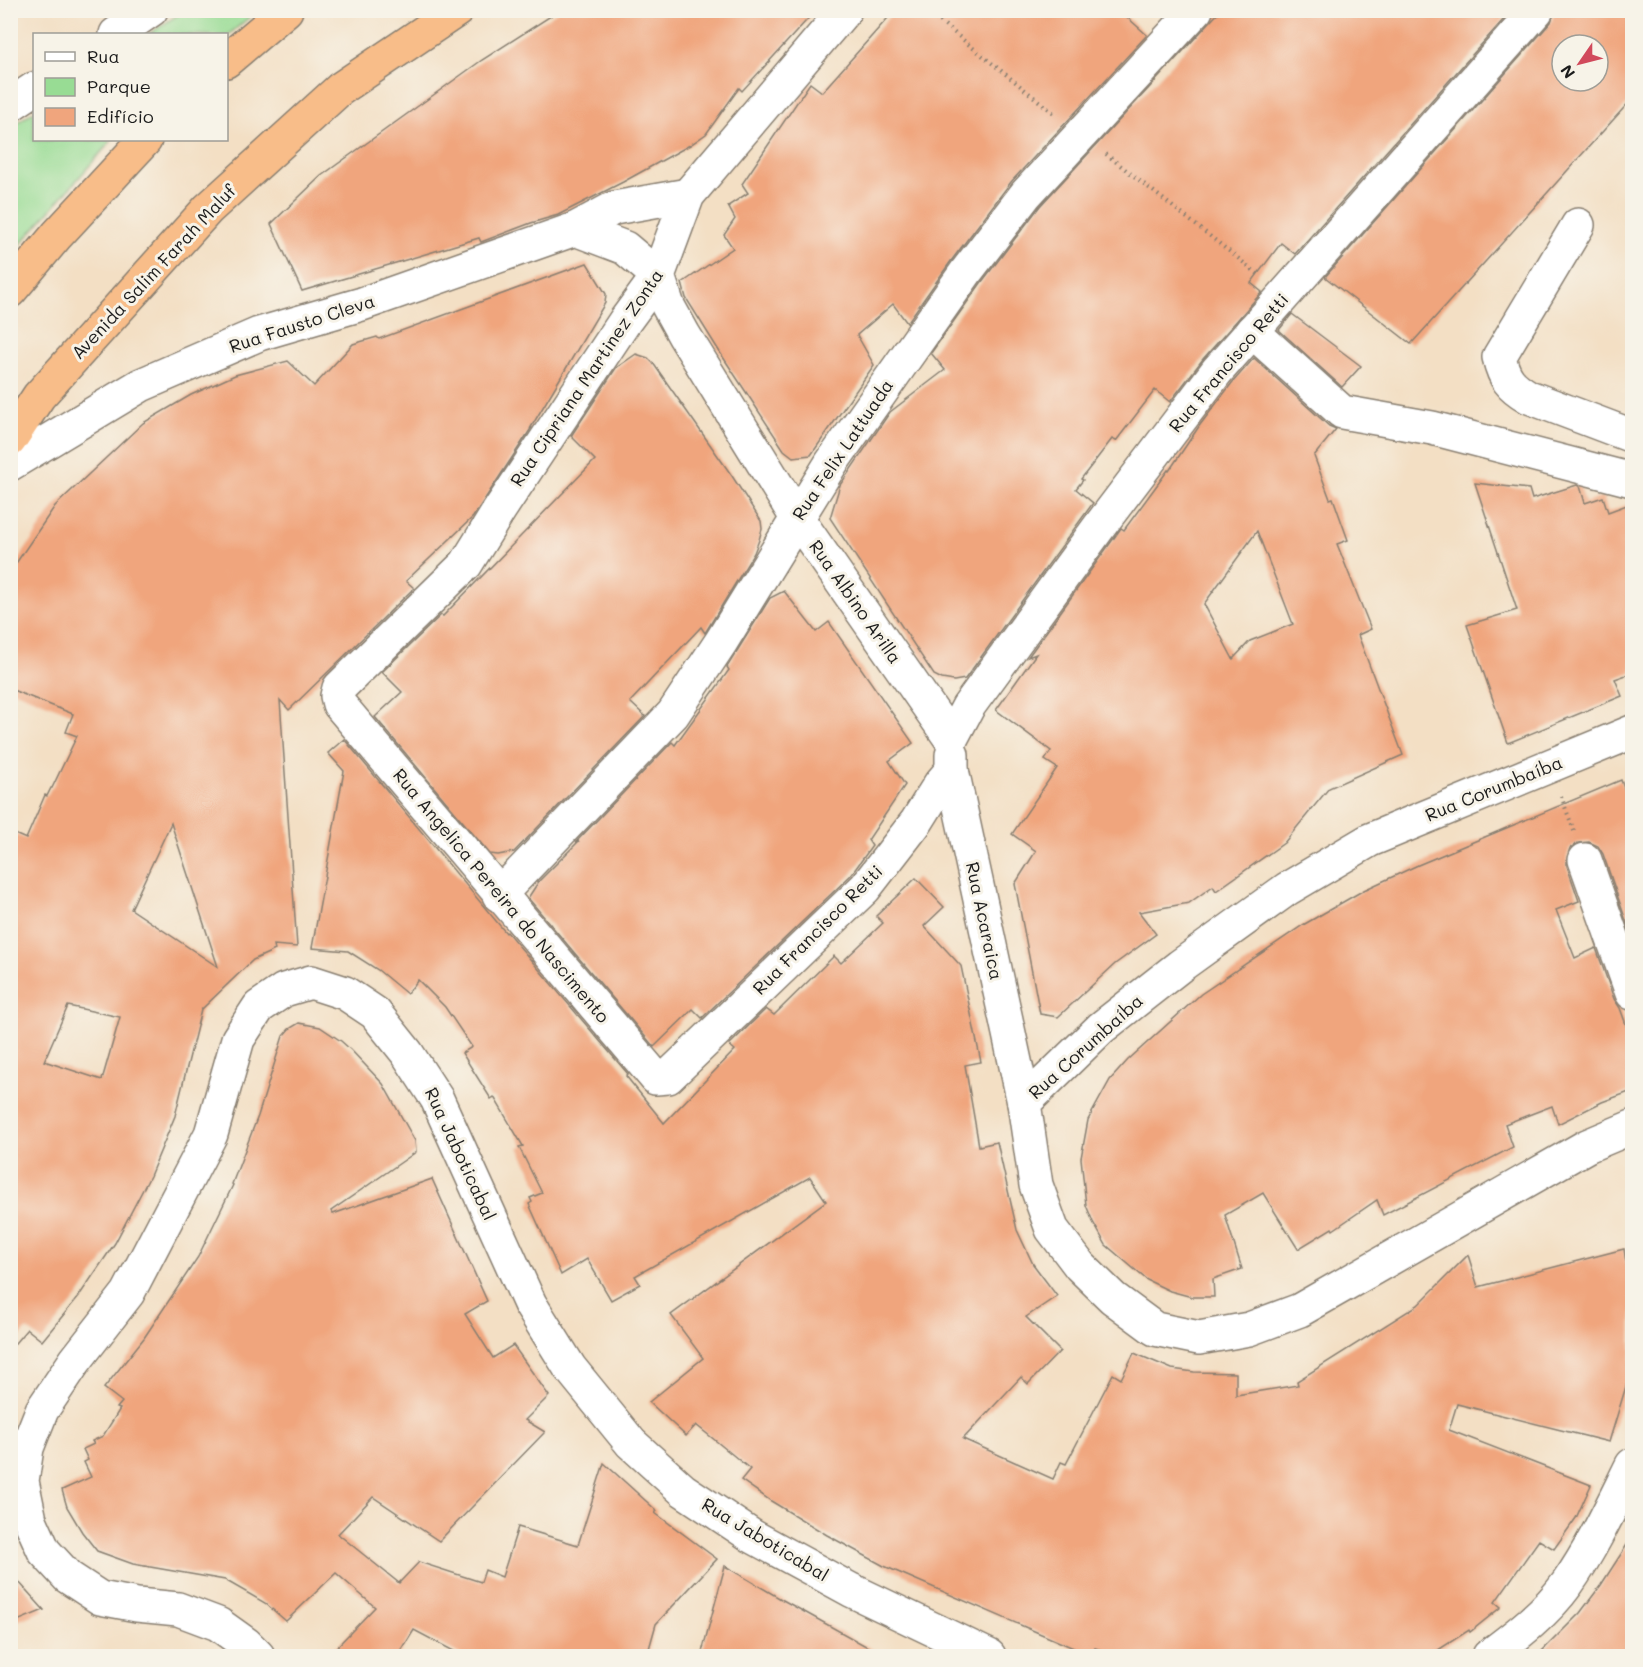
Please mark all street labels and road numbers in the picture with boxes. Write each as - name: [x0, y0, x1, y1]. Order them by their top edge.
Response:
- street label: Avenida Salim Farah Maluf: [66, 178, 242, 364]
- street label: Rua Cipriana Martinez Zonta: [504, 264, 668, 491]
- street label: Rua Fausto Cleva: [226, 288, 378, 358]
- street label: Rua Francisco Retti: [1163, 288, 1294, 437]
- street label: Rua Felix Lattuada: [786, 374, 898, 524]
- street label: Rua Albino Arilla: [804, 535, 908, 668]
- street label: Rua Corumbaíba: [1421, 750, 1566, 827]
- street label: Rua Angelica Pereira do Nascimento: [388, 763, 616, 1028]
- street label: Rua Francisco Retti: [747, 859, 887, 999]
- street label: Rua Acaraica: [961, 860, 1009, 982]
- street label: Rua Corumbaíba: [1023, 988, 1148, 1104]
- street label: Rua Jaboticabal: [420, 1083, 502, 1224]
- street label: Rua Jaboticabal: [698, 1492, 833, 1587]

